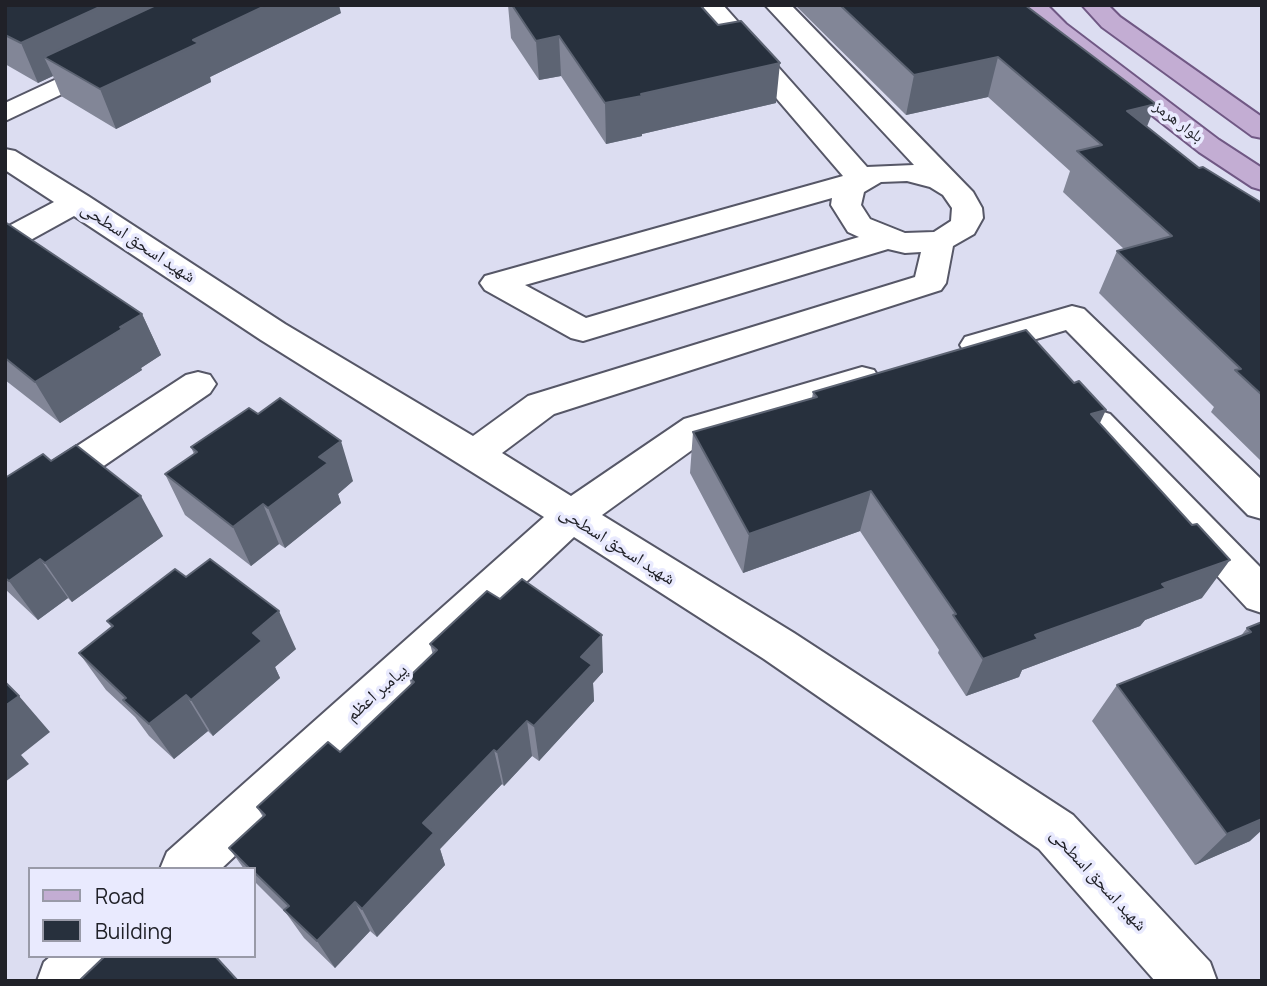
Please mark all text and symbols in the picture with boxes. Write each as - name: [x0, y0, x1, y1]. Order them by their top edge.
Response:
- street label: بلوار هرمز: [1149, 97, 1207, 147]
- street label: شهید اسحق اسطحی: [77, 198, 199, 288]
- street label: شهید اسحق اسطحی: [555, 502, 679, 590]
- street label: پیامبر اعظم: [342, 660, 412, 726]
- street label: شهید اسحق اسطحی: [1045, 824, 1151, 936]
- legend: [28, 867, 256, 958]
- text: Road: [95, 882, 145, 910]
- text: Building: [95, 917, 172, 945]

